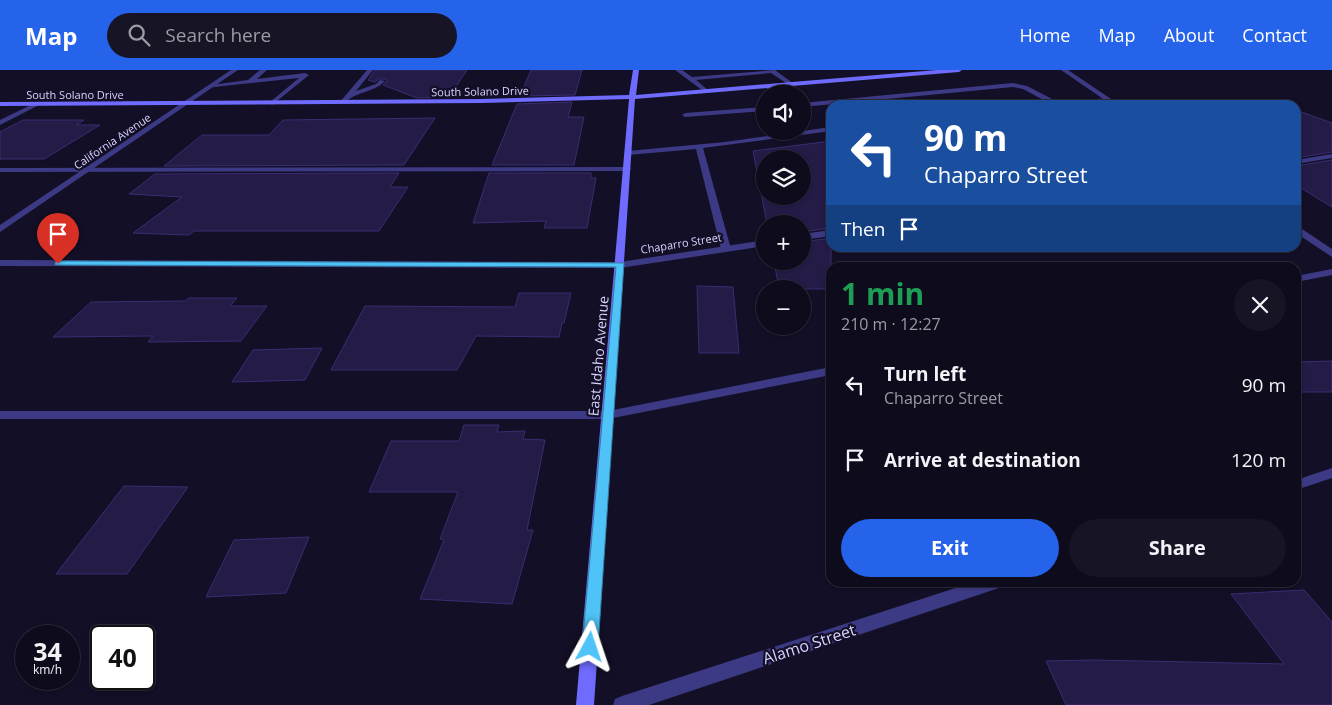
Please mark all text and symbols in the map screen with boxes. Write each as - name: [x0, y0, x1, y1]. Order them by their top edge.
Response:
- search box: [107, 13, 457, 58]
- text: Map: [25, 19, 77, 52]
- icon: search: [125, 21, 153, 49]
- text: Search here: [165, 22, 271, 48]
- text: Home: [1020, 23, 1070, 47]
- text: Map: [1098, 23, 1136, 47]
- text: About: [1164, 23, 1214, 47]
- text: Contact: [1242, 23, 1307, 47]
- street label: South Solano Drive: [431, 83, 529, 99]
- map controls: [756, 85, 811, 335]
- button: sound: [756, 85, 811, 140]
- street label: South Solano Drive: [26, 87, 124, 102]
- street label: California Avenue: [70, 110, 154, 172]
- text: 90 m: [924, 114, 1007, 161]
- icon: left: [841, 120, 906, 185]
- button: layers: [756, 150, 811, 205]
- text: Chaparro Street: [924, 159, 1088, 189]
- pin: [37, 213, 79, 264]
- button: +: [756, 215, 811, 270]
- icon: arrive: [895, 215, 923, 243]
- text: Then: [841, 216, 885, 242]
- icon: arrive: [44, 220, 72, 248]
- street label: Chaparro Street: [639, 229, 723, 257]
- text: 1 min: [841, 273, 924, 314]
- button: close: [1234, 279, 1286, 331]
- button: −: [756, 280, 811, 335]
- street label: East Idaho Avenue: [583, 295, 613, 417]
- text: 210 m · 12:27: [841, 313, 941, 335]
- text: Turn left: [884, 361, 966, 387]
- icon: left: [841, 371, 869, 399]
- text: 90 m: [1242, 372, 1286, 398]
- text: Chaparro Street: [884, 387, 1003, 409]
- icon: arrive: [841, 446, 869, 474]
- text: Arrive at destination: [884, 447, 1081, 473]
- text: 120 m: [1231, 447, 1286, 473]
- button: Exit: [841, 519, 1059, 577]
- button: Share: [1069, 519, 1286, 577]
- street label: Alamo Street: [760, 619, 858, 669]
- position arrow: [563, 620, 615, 672]
- speed limit sign: 40: [90, 625, 155, 690]
- text: 34: [33, 634, 62, 668]
- text: km/h: [33, 661, 62, 678]

